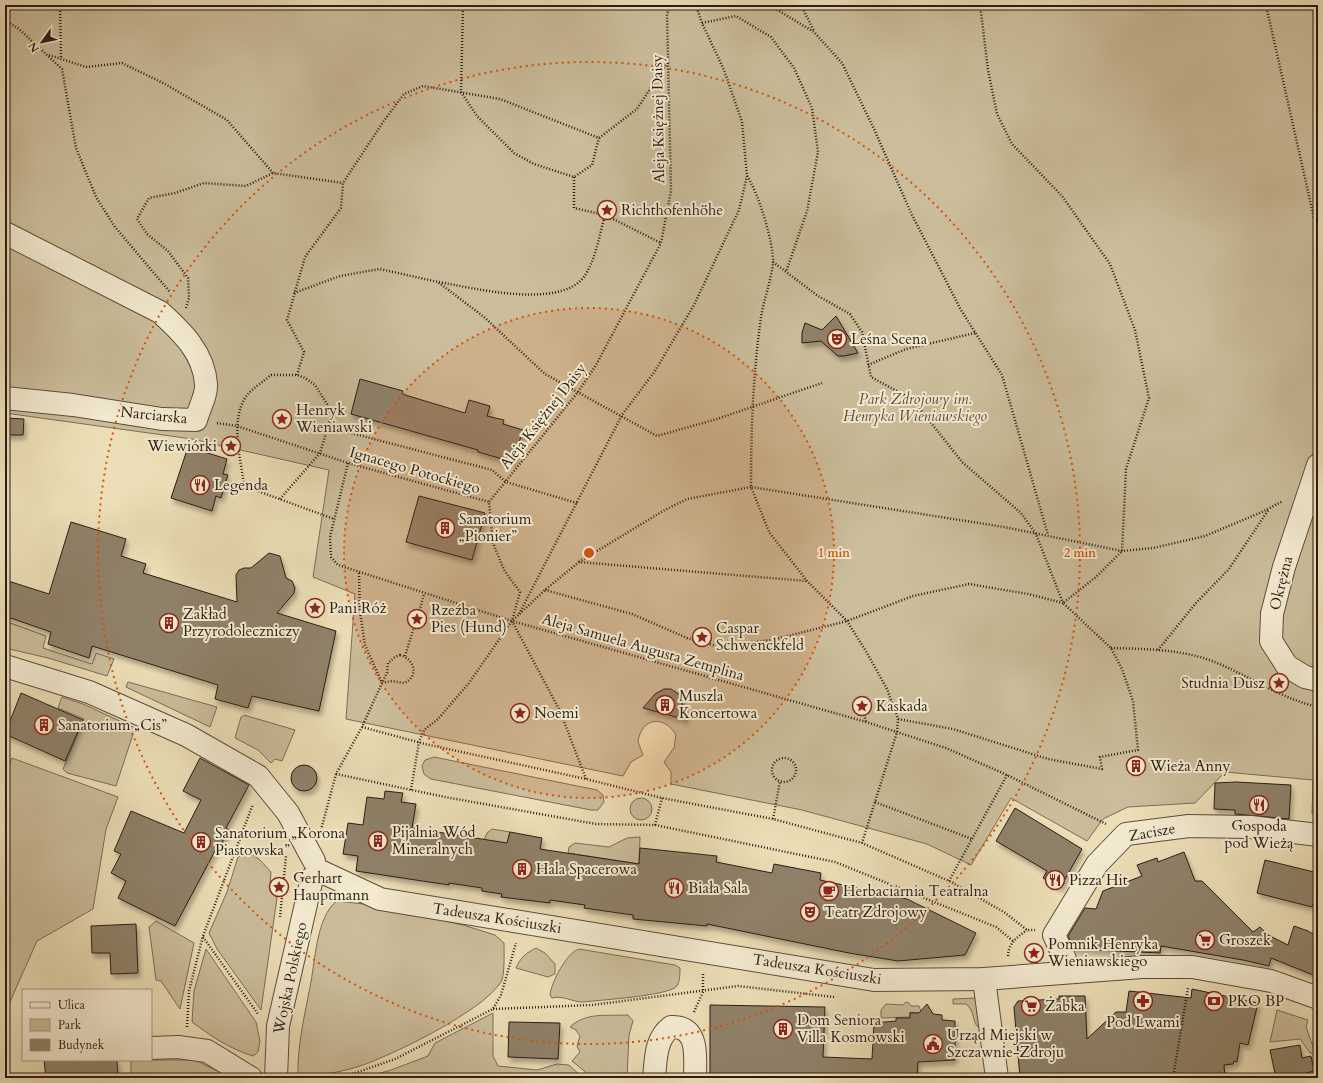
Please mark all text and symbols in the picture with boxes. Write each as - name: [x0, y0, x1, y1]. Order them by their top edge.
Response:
- north arrow: [22, 22, 62, 62]
- text: N: [25, 39, 43, 55]
- street label: Aleja Księżnej Daisy: [647, 54, 669, 184]
- place icon: Richthofenhöhe: [596, 199, 618, 221]
- place label: Richthofenhöhe: [621, 200, 723, 220]
- theatre icon: Leśna Scena: [826, 328, 848, 350]
- place label: Leśna Scena: [851, 329, 928, 349]
- street label: Aleja Księżnej Daisy: [495, 359, 591, 473]
- park label: Park Zdrojowy im. Henryka Wieniawskiego: [843, 389, 987, 426]
- place label: Henryk Wieniawski: [295, 400, 372, 437]
- street label: Narciarska: [119, 402, 189, 429]
- place icon: Henryk Wieniawski: [271, 408, 293, 430]
- place icon: Wiewiórki: [220, 435, 242, 457]
- place label: Wiewiórki: [146, 436, 217, 456]
- street label: Ignacego Potockiego: [347, 442, 483, 498]
- restaurant icon: Legenda: [189, 474, 211, 496]
- place label: Legenda: [214, 475, 269, 495]
- place label: Sanatorium „Pionier”: [459, 509, 532, 546]
- building icon: Sanatorium „Pionier”: [434, 517, 456, 539]
- text: 1 min: [818, 545, 850, 561]
- text: 2 min: [1064, 545, 1096, 561]
- centre of rings: [582, 546, 596, 560]
- street label: Okrężna: [1265, 553, 1297, 612]
- place icon: Pani Róż: [304, 597, 326, 619]
- place label: Pani Róż: [329, 598, 387, 618]
- place label: Rzeźba Pies (Hund): [431, 600, 507, 637]
- place label: Zakład Przyrodoleczniczy: [183, 604, 300, 641]
- place icon: Rzeźba Pies (Hund): [406, 608, 428, 630]
- street label: Aleja Samuela Augusta Zemplina: [540, 609, 747, 686]
- building icon: Zakład Przyrodoleczniczy: [158, 612, 180, 634]
- place label: Caspar Schwenckfeld: [716, 618, 804, 655]
- place icon: Caspar Schwenckfeld: [691, 626, 713, 648]
- place icon: Studnia Dusz: [1268, 672, 1290, 694]
- place label: Studnia Dusz: [1181, 673, 1265, 693]
- place label: Muszla Koncertowa: [679, 686, 758, 723]
- building icon: Muszla Koncertowa: [654, 694, 676, 716]
- place icon: Kaskada: [851, 695, 873, 717]
- place label: Kaskada: [876, 696, 928, 716]
- place icon: Noemi: [509, 702, 531, 724]
- place label: Noemi: [534, 703, 579, 723]
- building icon: Sanatorium „Cis”: [33, 714, 55, 736]
- place label: Sanatorium „Cis”: [58, 715, 167, 735]
- building icon: Wieża Anny: [1125, 755, 1147, 777]
- place label: Wieża Anny: [1149, 756, 1231, 776]
- restaurant icon: Gospoda pod Wieżą: [1248, 794, 1270, 816]
- place label: Gospoda pod Wieżą: [1225, 816, 1294, 853]
- street label: Zacisze: [1127, 818, 1177, 846]
- place label: Pijalnia Wód Mineralnych: [392, 822, 476, 859]
- place label: Sanatorium „Korona Piastowska”: [215, 823, 346, 860]
- building icon: Pijalnia Wód Mineralnych: [367, 830, 389, 852]
- building icon: Sanatorium „Korona Piastowska”: [190, 831, 212, 853]
- building icon: Hala Spacerowa: [511, 858, 533, 880]
- place label: Hala Spacerowa: [536, 859, 638, 879]
- place label: Gerhart Hauptmann: [293, 868, 370, 905]
- restaurant icon: Pizza Hit: [1044, 869, 1066, 891]
- place label: Pizza Hit: [1069, 870, 1128, 890]
- place icon: Gerhart Hauptmann: [268, 876, 290, 898]
- restaurant icon: Biała Sala: [663, 877, 685, 899]
- place label: Biała Sala: [688, 878, 748, 898]
- cafe icon: Herbaciarnia Teatralna: [818, 880, 840, 902]
- place label: Herbaciarnia Teatralna: [843, 881, 989, 901]
- street label: Tadeusza Kościuszki: [431, 898, 563, 938]
- theatre icon: Teatr Zdrojowy: [799, 901, 821, 923]
- place label: Teatr Zdrojowy: [824, 902, 927, 922]
- street label: Wojska Polskiego: [268, 920, 312, 1037]
- supermarket icon: Groszek: [1194, 929, 1216, 951]
- place label: Groszek: [1219, 930, 1271, 950]
- place label: Pomnik Henryka Wieniawskiego: [1047, 934, 1159, 971]
- place icon: Pomnik Henryka Wieniawskiego: [1023, 942, 1045, 964]
- street label: Tadeusza Kościuszki: [751, 949, 883, 989]
- legend: [22, 989, 152, 1061]
- pharmacy icon: Pod Lwami: [1132, 990, 1154, 1012]
- bank icon: PKO BP: [1203, 990, 1225, 1012]
- place label: PKO BP: [1228, 991, 1284, 1011]
- supermarket icon: Żabka: [1020, 995, 1042, 1017]
- place label: Żabka: [1045, 996, 1085, 1016]
- text: Ulica: [58, 997, 86, 1013]
- place label: Dom Seniora Villa Kosmowski: [797, 1010, 905, 1047]
- place label: Pod Lwami: [1106, 1012, 1180, 1032]
- text: Park: [58, 1017, 82, 1033]
- building icon: Dom Seniora Villa Kosmowski: [772, 1018, 794, 1040]
- place label: Urząd Miejski w Szczawnie-Zdroju: [947, 1025, 1064, 1062]
- public building icon: Urząd Miejski w Szczawnie-Zdroju: [922, 1033, 944, 1055]
- text: Budynek: [58, 1037, 105, 1053]

